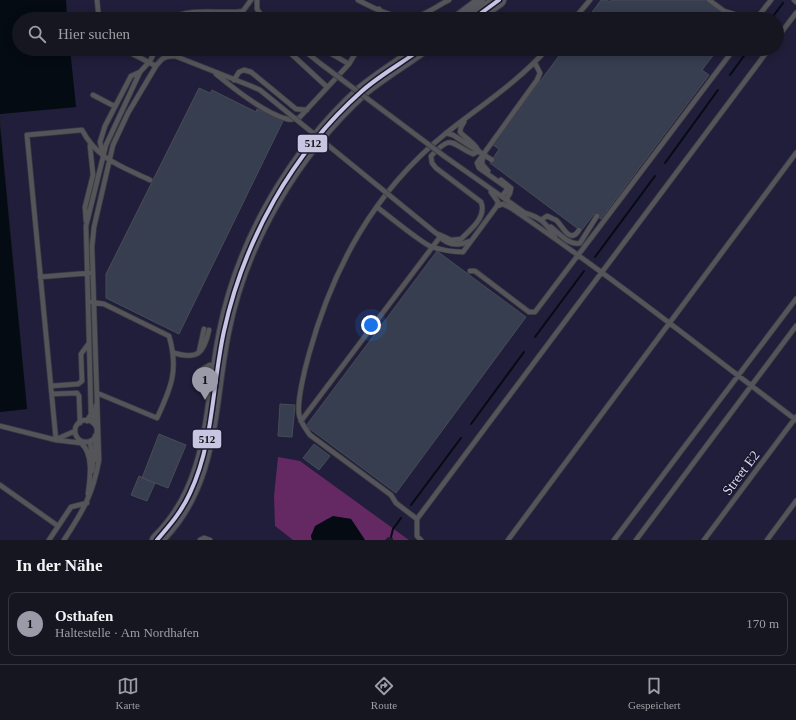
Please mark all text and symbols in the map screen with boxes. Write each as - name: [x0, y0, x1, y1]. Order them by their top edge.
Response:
- search box: [12, 12, 784, 56]
- icon: search: [26, 23, 48, 45]
- text: Hier suchen: [58, 26, 130, 42]
- line badge: 512: [297, 134, 328, 153]
- text: 512: [305, 137, 322, 149]
- your location: [361, 315, 381, 335]
- pin: 1: [192, 367, 218, 400]
- line badge: 512: [192, 429, 222, 449]
- text: 512: [199, 433, 216, 445]
- street label: Street E2: [719, 448, 763, 498]
- text: In der Nähe: [16, 556, 103, 575]
- text: Osthafen: [55, 608, 113, 624]
- text: 1: [27, 616, 33, 631]
- text: 170 m: [746, 616, 779, 631]
- text: Haltestelle · Am Nordhafen: [55, 625, 199, 640]
- tab: Karte: [115, 675, 140, 711]
- tab: Route: [371, 675, 397, 711]
- tab: Gespeichert: [628, 675, 681, 711]

